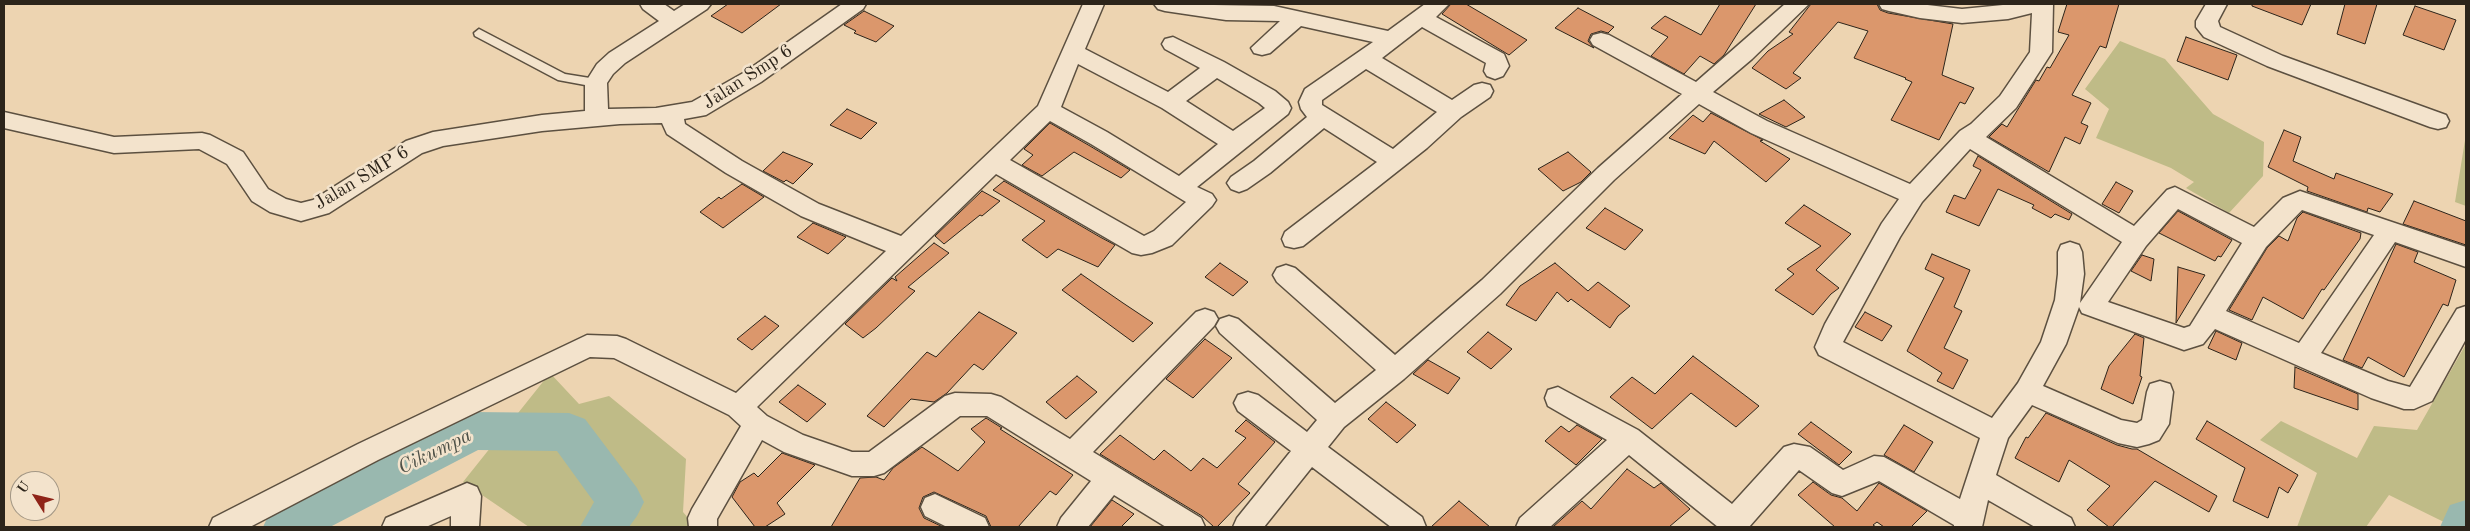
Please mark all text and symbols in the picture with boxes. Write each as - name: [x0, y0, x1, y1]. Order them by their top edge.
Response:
- street label: Jalan Smp 6: [699, 39, 797, 115]
- street label: Jalan SMP 6: [310, 141, 414, 215]
- water label: Cikumpa: [394, 424, 476, 480]
- north arrow: [10, 471, 60, 521]
- text: U: [15, 479, 33, 496]

